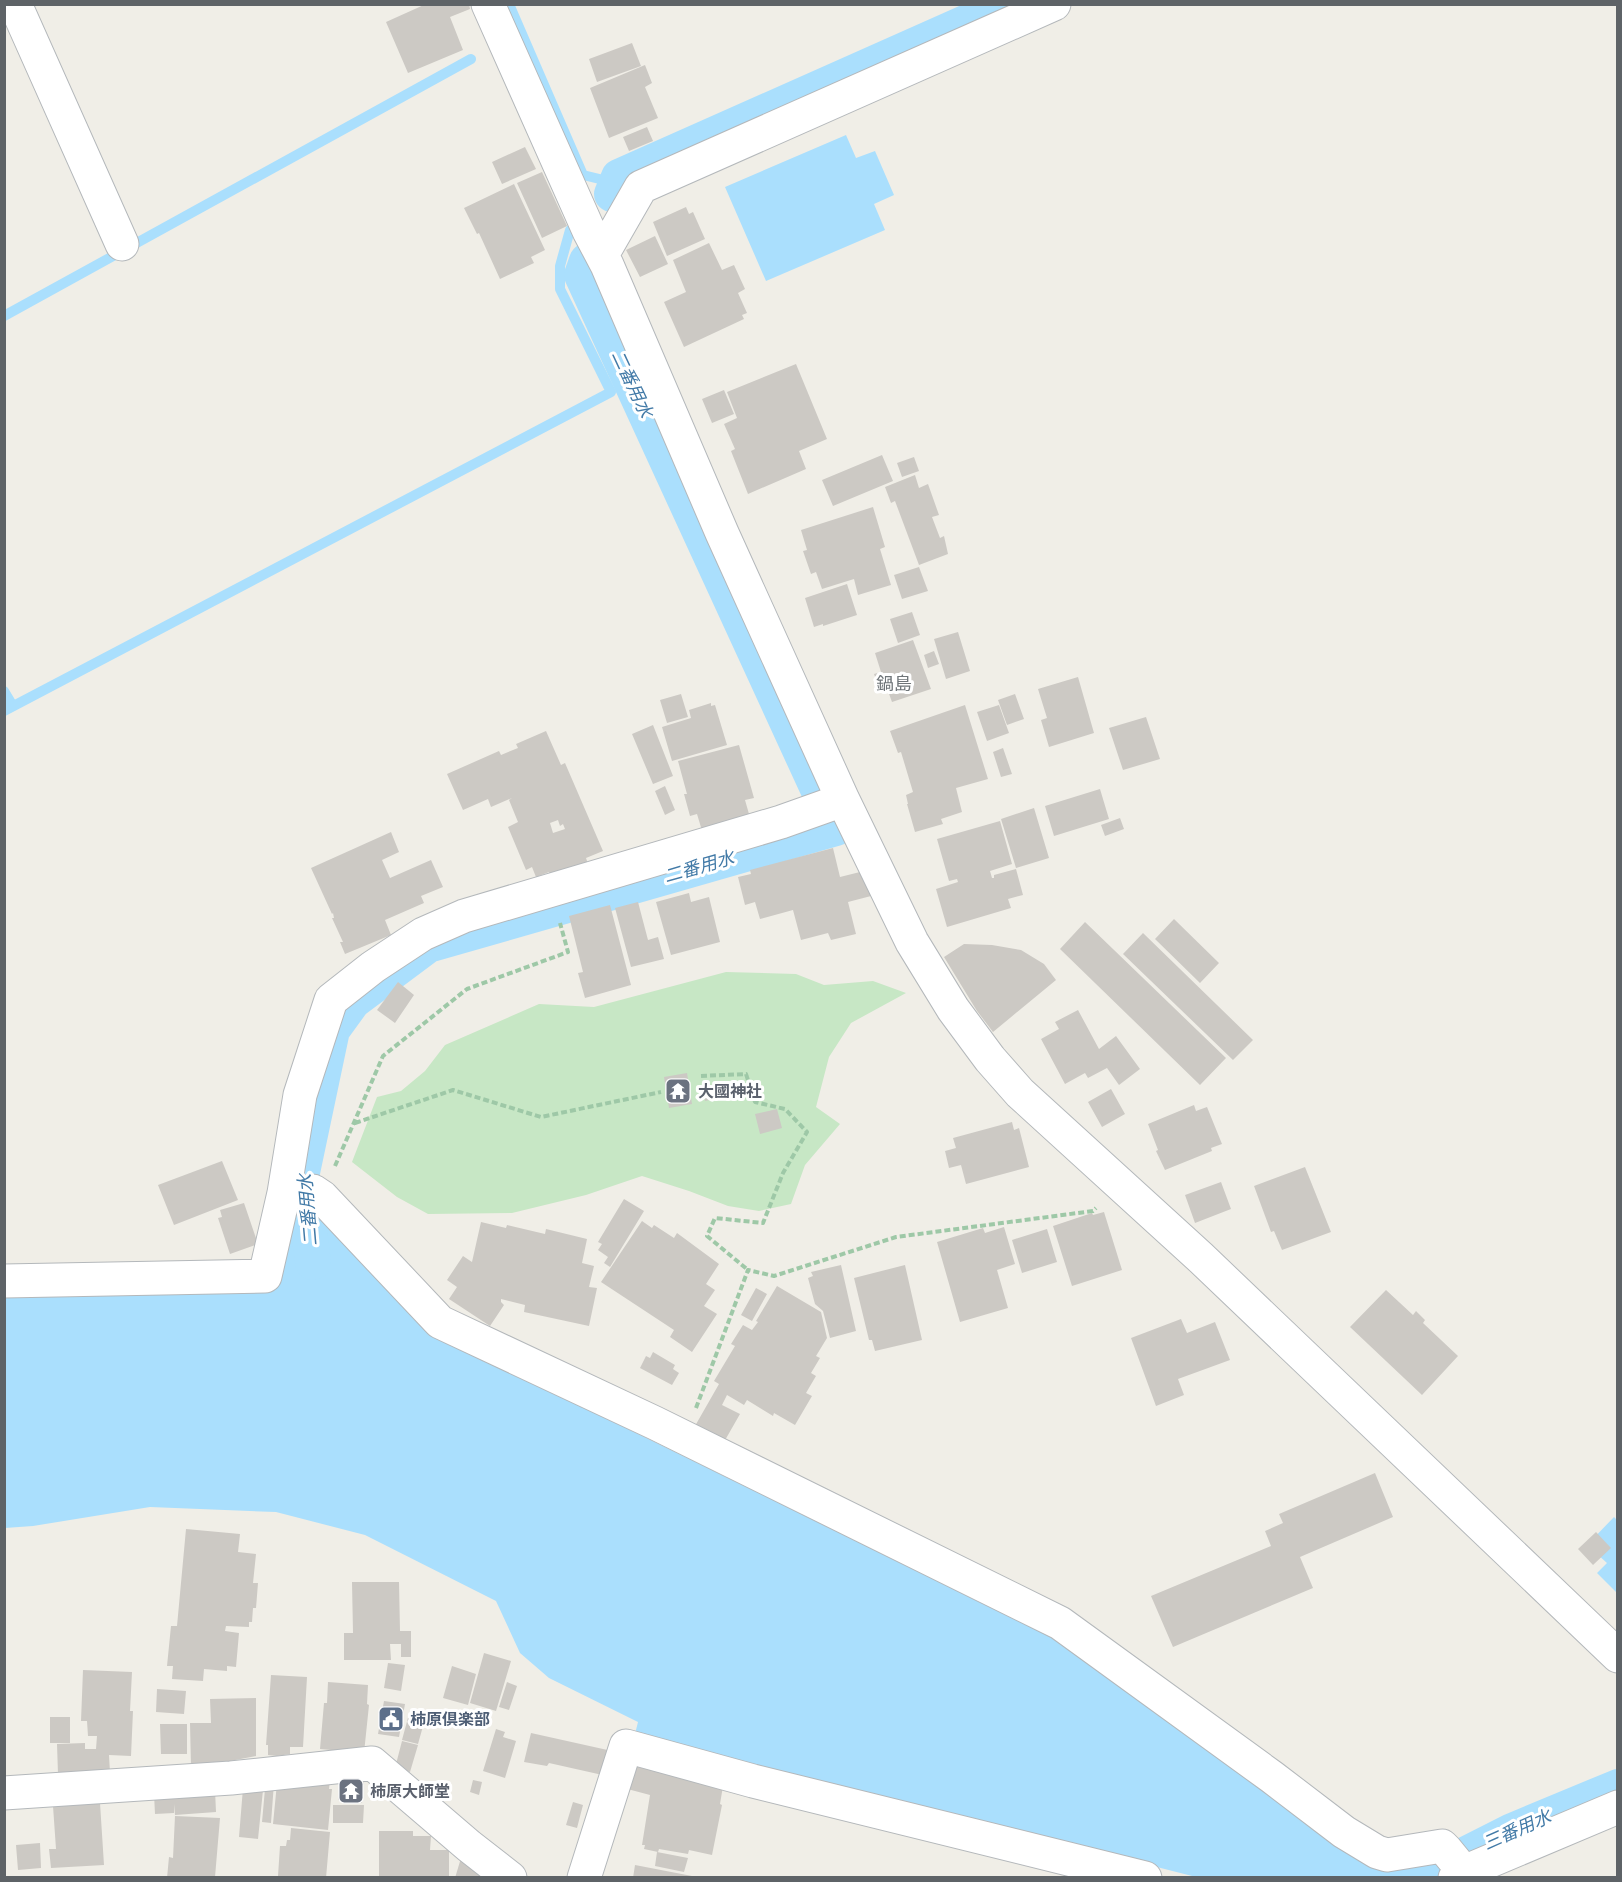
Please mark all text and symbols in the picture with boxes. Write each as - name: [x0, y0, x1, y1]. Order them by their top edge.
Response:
- water label: 二番用水: [607, 347, 658, 423]
- district label: 鍋島: [876, 673, 912, 695]
- water label: 二番用水: [661, 846, 739, 887]
- temple icon: 大國神社: [663, 1076, 693, 1106]
- place label: 大國神社: [698, 1082, 762, 1101]
- water label: 二番用水: [294, 1171, 322, 1247]
- public building icon: 柿原倶楽部: [376, 1704, 406, 1734]
- place label: 柿原倶楽部: [410, 1710, 490, 1729]
- temple icon: 柿原大師堂: [336, 1776, 366, 1806]
- place label: 柿原大師堂: [370, 1782, 450, 1801]
- water label: 三番用水: [1480, 1804, 1556, 1855]

